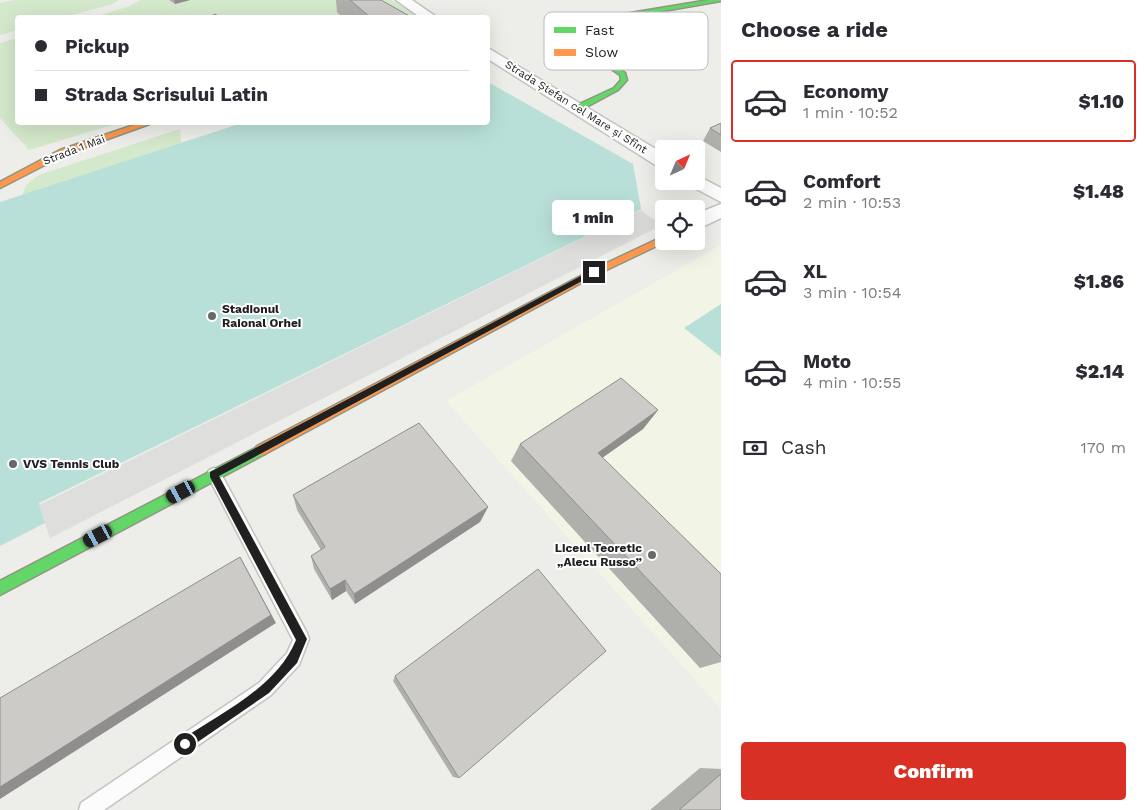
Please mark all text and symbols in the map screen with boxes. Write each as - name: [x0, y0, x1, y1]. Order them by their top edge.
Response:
- legend: [544, 12, 708, 70]
- text: Choose a ride: [741, 17, 888, 42]
- text: Fast: [585, 22, 614, 38]
- text: Pickup: [65, 35, 129, 58]
- text: Slow: [585, 44, 618, 60]
- street label: Strada Ștefan cel Mare și Sfînt: [503, 58, 650, 156]
- icon: car: [743, 79, 788, 124]
- text: Economy: [803, 80, 888, 103]
- text: Strada Scrisului Latin: [65, 83, 268, 106]
- text: $1.10: [1079, 90, 1124, 113]
- text: 1 min · 10:52: [803, 103, 898, 122]
- street label: Strada 1 Mai: [41, 132, 107, 168]
- north arrow: [655, 140, 705, 190]
- map controls: [655, 140, 705, 250]
- icon: car: [743, 169, 788, 214]
- text: Comfort: [803, 170, 881, 193]
- text: $1.48: [1073, 180, 1124, 203]
- text: 2 min · 10:53: [803, 193, 901, 212]
- callout: 1 min: [553, 200, 635, 234]
- button: locate: [655, 200, 705, 250]
- text: 1 min: [572, 208, 614, 227]
- icon: car: [743, 259, 788, 304]
- text: XL: [803, 260, 827, 283]
- route end: [583, 261, 605, 283]
- text: $1.86: [1074, 270, 1124, 293]
- text: 3 min · 10:54: [803, 283, 901, 302]
- place label: Stadionul Raional Orhei: [222, 302, 301, 330]
- marker: Stadionul Raional Orhei: [206, 310, 218, 322]
- icon: car: [743, 349, 788, 394]
- text: Moto: [803, 350, 851, 373]
- text: $2.14: [1075, 360, 1124, 383]
- text: 4 min · 10:55: [803, 373, 901, 392]
- icon: cash: [741, 434, 769, 462]
- text: Cash: [781, 436, 827, 459]
- text: 170 m: [1080, 438, 1126, 457]
- place label: VVS Tennis Club: [23, 457, 120, 471]
- marker: VVS Tennis Club: [7, 458, 19, 470]
- car: [164, 478, 197, 506]
- car: [81, 522, 114, 550]
- place label: Liceul Teoretic „Alecu Russo”: [555, 541, 643, 569]
- marker: Liceul Teoretic „Alecu Russo”: [646, 549, 658, 561]
- route start: [174, 733, 196, 755]
- button: Confirm: [741, 742, 1126, 800]

